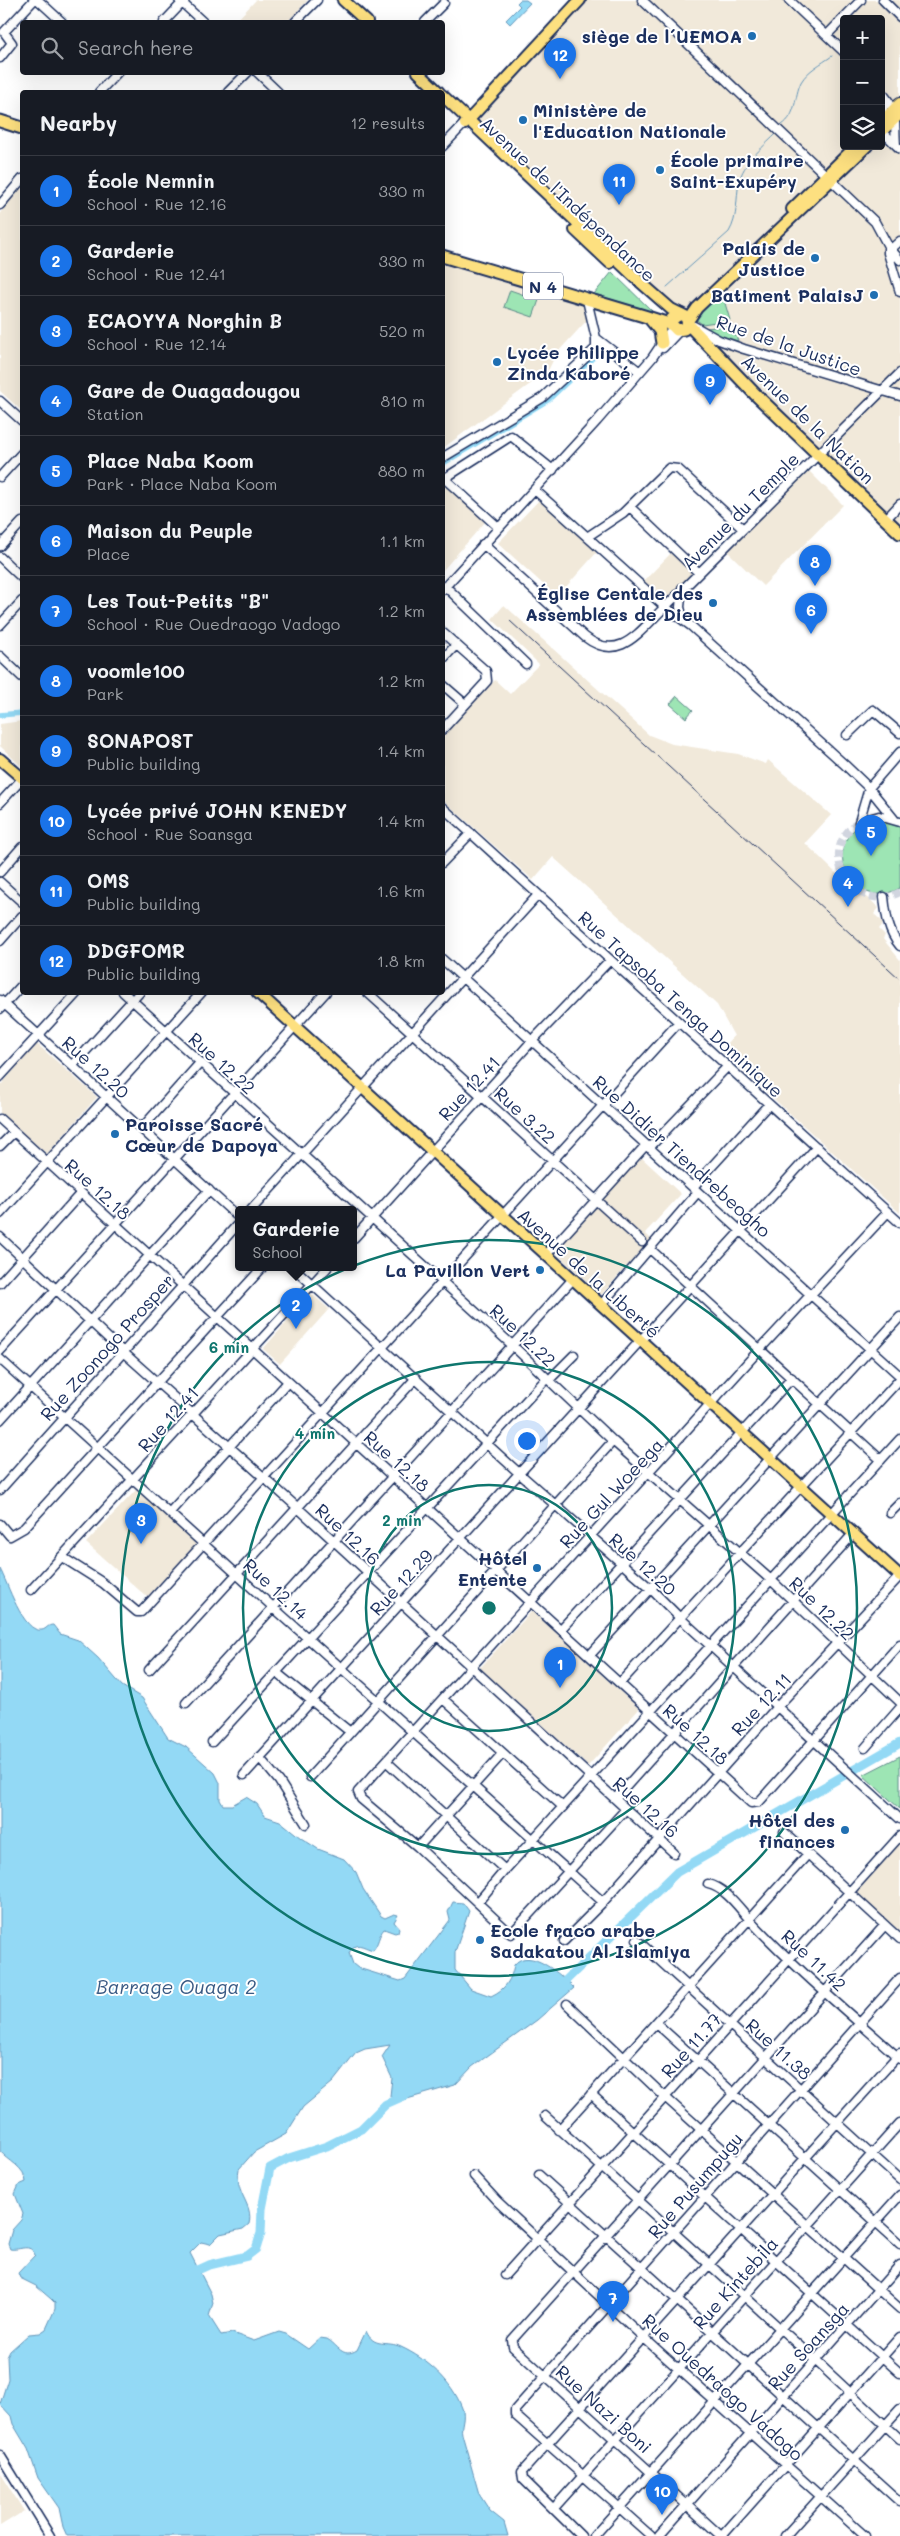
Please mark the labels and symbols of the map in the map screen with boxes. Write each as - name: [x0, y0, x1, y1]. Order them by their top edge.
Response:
- place label: siège de l´UEMOA: [582, 24, 742, 48]
- marker: siège de l´UEMOA: [746, 30, 758, 42]
- pin: 12: [544, 38, 576, 79]
- place label: Ministère de l'Education Nationale: [533, 98, 726, 143]
- street label: Avenue de l'Indépendance: [475, 111, 661, 287]
- marker: Ministère de l'Education Nationale: [517, 114, 529, 126]
- place label: École primaire Saint-Exupéry: [670, 148, 804, 193]
- pin: 11: [603, 164, 635, 205]
- marker: École primaire Saint-Exupéry: [654, 164, 666, 176]
- place label: Palais de Justice: [722, 236, 805, 281]
- marker: Palais de Justice: [809, 252, 821, 264]
- road number: N 4: [523, 272, 563, 300]
- place label: Batiment PalaisJ: [711, 283, 864, 307]
- marker: Batiment PalaisJ: [868, 289, 880, 301]
- street label: Rue de la Justice: [713, 309, 865, 381]
- place label: Lycée Philippe Zinda Kaboré: [507, 340, 639, 385]
- street label: Avenue de la Nation: [736, 349, 880, 489]
- marker: Lycée Philippe Zinda Kaboré: [491, 356, 503, 368]
- pin: 9: [694, 364, 726, 405]
- street label: Avenue du Temple: [676, 447, 804, 575]
- pin: 8: [799, 545, 831, 586]
- place label: Église Centale des Assemblées de Dieu: [525, 581, 703, 626]
- pin: 6: [795, 593, 827, 634]
- marker: Église Centale des Assemblées de Dieu: [707, 597, 719, 609]
- pin: 5: [855, 815, 887, 856]
- pin: 4: [832, 866, 864, 907]
- street label: Rue Tapsoba Tenga Dominique: [573, 905, 789, 1103]
- street label: Rue 12.22: [184, 1027, 260, 1099]
- street label: Rue 12.20: [57, 1030, 135, 1104]
- street label: Rue 12.41: [433, 1050, 505, 1126]
- street label: Rue Didier Tiendrebeogho: [588, 1070, 776, 1243]
- street label: Rue 3.22: [489, 1081, 561, 1149]
- place label: Paroisse Sacré Cœur de Dapoya: [125, 1112, 278, 1157]
- marker: Paroisse Sacré Cœur de Dapoya: [109, 1128, 121, 1140]
- street label: Rue 12.18: [60, 1153, 136, 1225]
- street label: Avenue de la Liberté: [513, 1203, 665, 1343]
- place label: La Pavillon Vert: [385, 1258, 530, 1282]
- marker: La Pavillon Vert: [534, 1264, 546, 1276]
- street label: Rue Zoonogo Prosper: [35, 1268, 179, 1426]
- pin: 2: [280, 1288, 312, 1329]
- street label: Rue 12.22: [485, 1298, 561, 1372]
- text: 6 min: [209, 1337, 249, 1357]
- street label: Rue 12.41: [132, 1381, 204, 1457]
- text: 4 min: [295, 1423, 335, 1443]
- street label: Rue 12.18: [359, 1425, 435, 1497]
- your location: [514, 1428, 540, 1454]
- street label: Rue Gul Woeega: [554, 1433, 668, 1553]
- street label: Rue 12.16: [310, 1498, 386, 1570]
- pin: 3: [125, 1503, 157, 1544]
- text: 2 min: [382, 1510, 422, 1530]
- street label: Rue 12.20: [604, 1527, 682, 1601]
- street label: Rue 12.29: [364, 1543, 438, 1620]
- place label: Hôtel Entente: [457, 1546, 527, 1591]
- street label: Rue 12.14: [238, 1553, 314, 1625]
- marker: Hôtel Entente: [531, 1562, 543, 1574]
- street label: Rue 12.22: [784, 1571, 860, 1645]
- centre of rings: [480, 1599, 498, 1617]
- pin: 1: [544, 1647, 576, 1688]
- street label: Rue 12.11: [726, 1667, 796, 1741]
- street label: Rue 12.18: [658, 1698, 734, 1770]
- street label: Rue 12.16: [608, 1771, 684, 1843]
- place label: Hôtel des finances: [748, 1808, 835, 1853]
- marker: Hôtel des finances: [839, 1824, 851, 1836]
- place label: Ecole fraco arabe Sadakatou Al Islamiya: [490, 1918, 690, 1963]
- street label: Rue 11.42: [776, 1924, 852, 1996]
- marker: Ecole fraco arabe Sadakatou Al Islamiya: [474, 1934, 486, 1946]
- water label: Barrage Ouaga 2: [96, 1974, 257, 1999]
- street label: Rue 11.77: [655, 2007, 727, 2083]
- street label: Rue 11.38: [741, 2013, 817, 2085]
- street label: Rue Pusumpugu: [642, 2127, 748, 2243]
- street label: Rue Kintebila: [687, 2232, 783, 2334]
- pin: 7: [597, 2281, 629, 2322]
- street label: Rue Soansga: [762, 2297, 854, 2395]
- street label: Rue Ouedraogo Vadogo: [637, 2308, 809, 2466]
- street label: Rue Nazi Boni: [551, 2359, 657, 2459]
- pin: 10: [646, 2474, 678, 2515]

